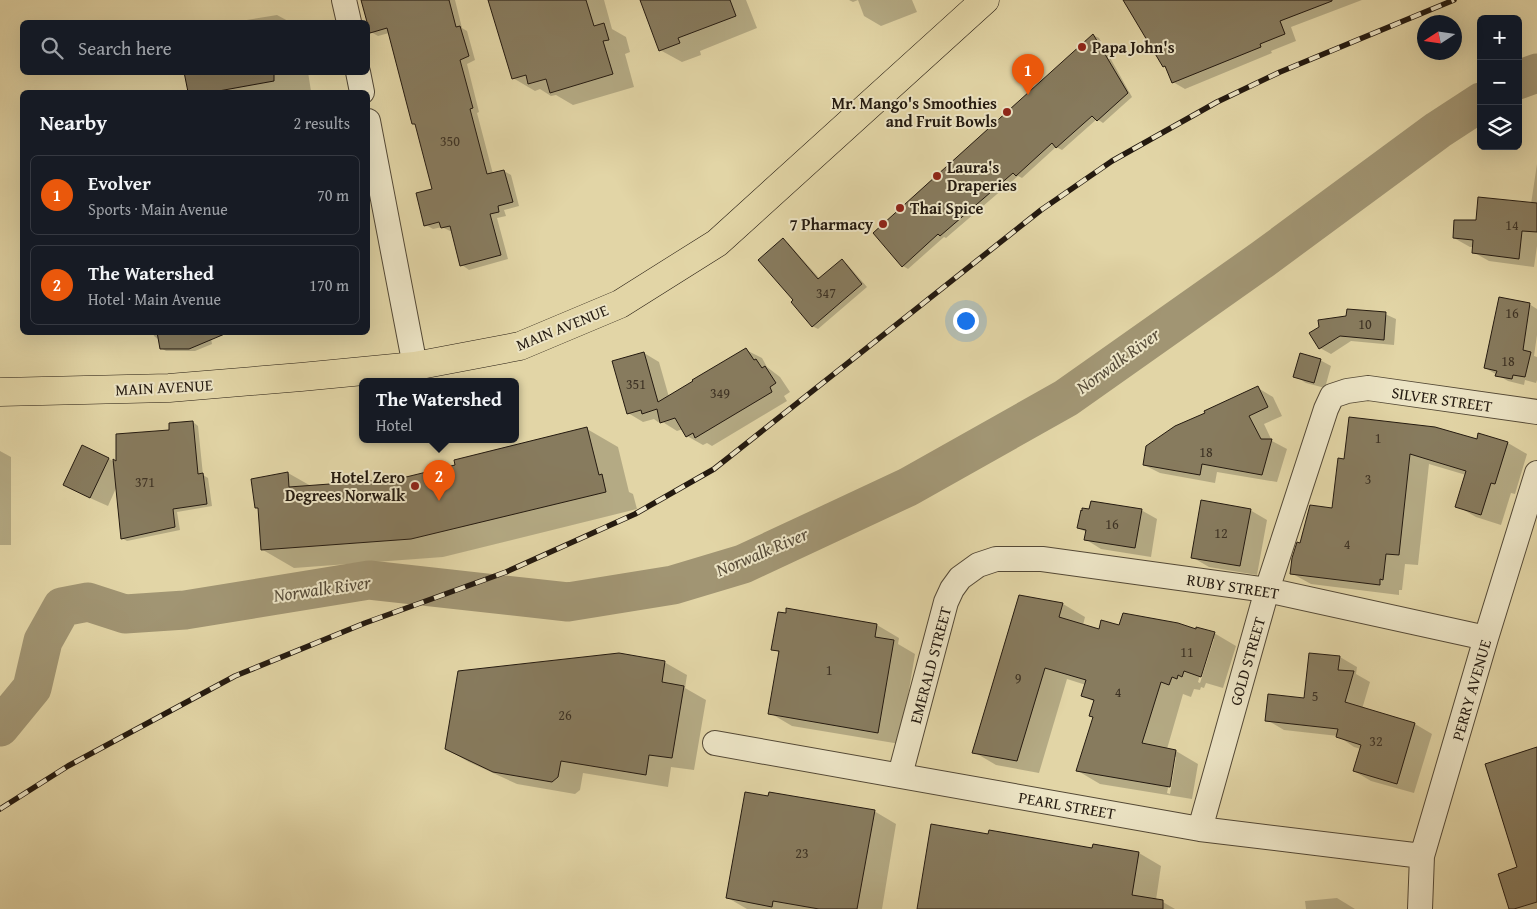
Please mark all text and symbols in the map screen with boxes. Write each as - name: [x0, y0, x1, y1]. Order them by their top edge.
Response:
- north arrow: [1417, 15, 1462, 60]
- map controls: [1477, 15, 1522, 150]
- button: +: [1477, 15, 1522, 60]
- search box: [20, 20, 370, 75]
- icon: search: [38, 34, 66, 62]
- text: Search here: [78, 34, 172, 62]
- place label: Papa John's: [1092, 35, 1175, 59]
- marker: Papa John's: [1076, 41, 1088, 53]
- pin: 1: [1012, 54, 1044, 95]
- button: −: [1477, 60, 1522, 105]
- place label: Mr. Mango's Smoothies and Fruit Bowls: [831, 91, 997, 133]
- button: layers: [1477, 105, 1522, 150]
- marker: Mr. Mango's Smoothies and Fruit Bowls: [1001, 106, 1013, 118]
- text: Nearby: [40, 107, 107, 138]
- text: 2 results: [293, 111, 350, 135]
- house number: 350: [440, 131, 460, 151]
- place label: Laura's Draperies: [947, 155, 1017, 197]
- text: Evolver: [88, 169, 151, 197]
- marker: Laura's Draperies: [931, 170, 943, 182]
- text: 1: [53, 183, 61, 207]
- text: 70 m: [317, 183, 349, 207]
- place label: Thai Spice: [910, 196, 983, 220]
- text: Sports · Main Avenue: [88, 197, 228, 221]
- marker: Thai Spice: [894, 202, 906, 214]
- place label: 7 Pharmacy: [789, 212, 874, 236]
- house number: 14: [1505, 215, 1519, 235]
- marker: 7 Pharmacy: [877, 218, 889, 230]
- text: The Watershed: [88, 259, 214, 287]
- text: 2: [53, 273, 61, 297]
- text: 170 m: [309, 273, 349, 297]
- house number: 347: [816, 283, 836, 303]
- text: Hotel · Main Avenue: [88, 287, 221, 311]
- street label: MAIN AVENUE: [512, 298, 612, 356]
- house number: 16: [1505, 303, 1519, 323]
- your location: [953, 308, 979, 334]
- house number: 10: [1358, 314, 1372, 334]
- water label: Norwalk River: [1069, 320, 1166, 401]
- house number: 18: [1501, 351, 1515, 371]
- street label: MAIN AVENUE: [115, 372, 213, 402]
- house number: 351: [626, 374, 646, 394]
- popup: [359, 378, 519, 443]
- street label: SILVER STREET: [1390, 380, 1494, 418]
- house number: 349: [710, 383, 730, 403]
- text: The Watershed: [376, 385, 502, 413]
- text: Hotel: [376, 413, 412, 437]
- house number: 1: [1375, 428, 1381, 448]
- house number: 18: [1199, 442, 1213, 462]
- pin: 2: [423, 460, 455, 501]
- place label: Hotel Zero Degrees Norwalk: [285, 465, 406, 507]
- house number: 3: [1365, 469, 1371, 489]
- house number: 371: [135, 472, 155, 492]
- marker: Hotel Zero Degrees Norwalk: [409, 480, 421, 492]
- house number: 16: [1105, 514, 1119, 534]
- water label: Norwalk River: [711, 519, 813, 583]
- house number: 12: [1214, 523, 1228, 543]
- house number: 4: [1344, 534, 1351, 554]
- street label: RUBY STREET: [1185, 567, 1281, 605]
- water label: Norwalk River: [271, 568, 374, 609]
- street label: EMERALD STREET: [903, 604, 957, 726]
- street label: GOLD STREET: [1223, 614, 1271, 708]
- street label: PERRY AVENUE: [1445, 637, 1497, 743]
- house number: 11: [1180, 642, 1194, 662]
- house number: 1: [826, 660, 832, 680]
- house number: 9: [1015, 668, 1022, 688]
- house number: 4: [1115, 682, 1122, 702]
- house number: 5: [1312, 686, 1318, 706]
- house number: 26: [558, 705, 572, 725]
- house number: 32: [1369, 731, 1383, 751]
- street label: PEARL STREET: [1017, 785, 1117, 825]
- house number: 23: [795, 843, 809, 863]

